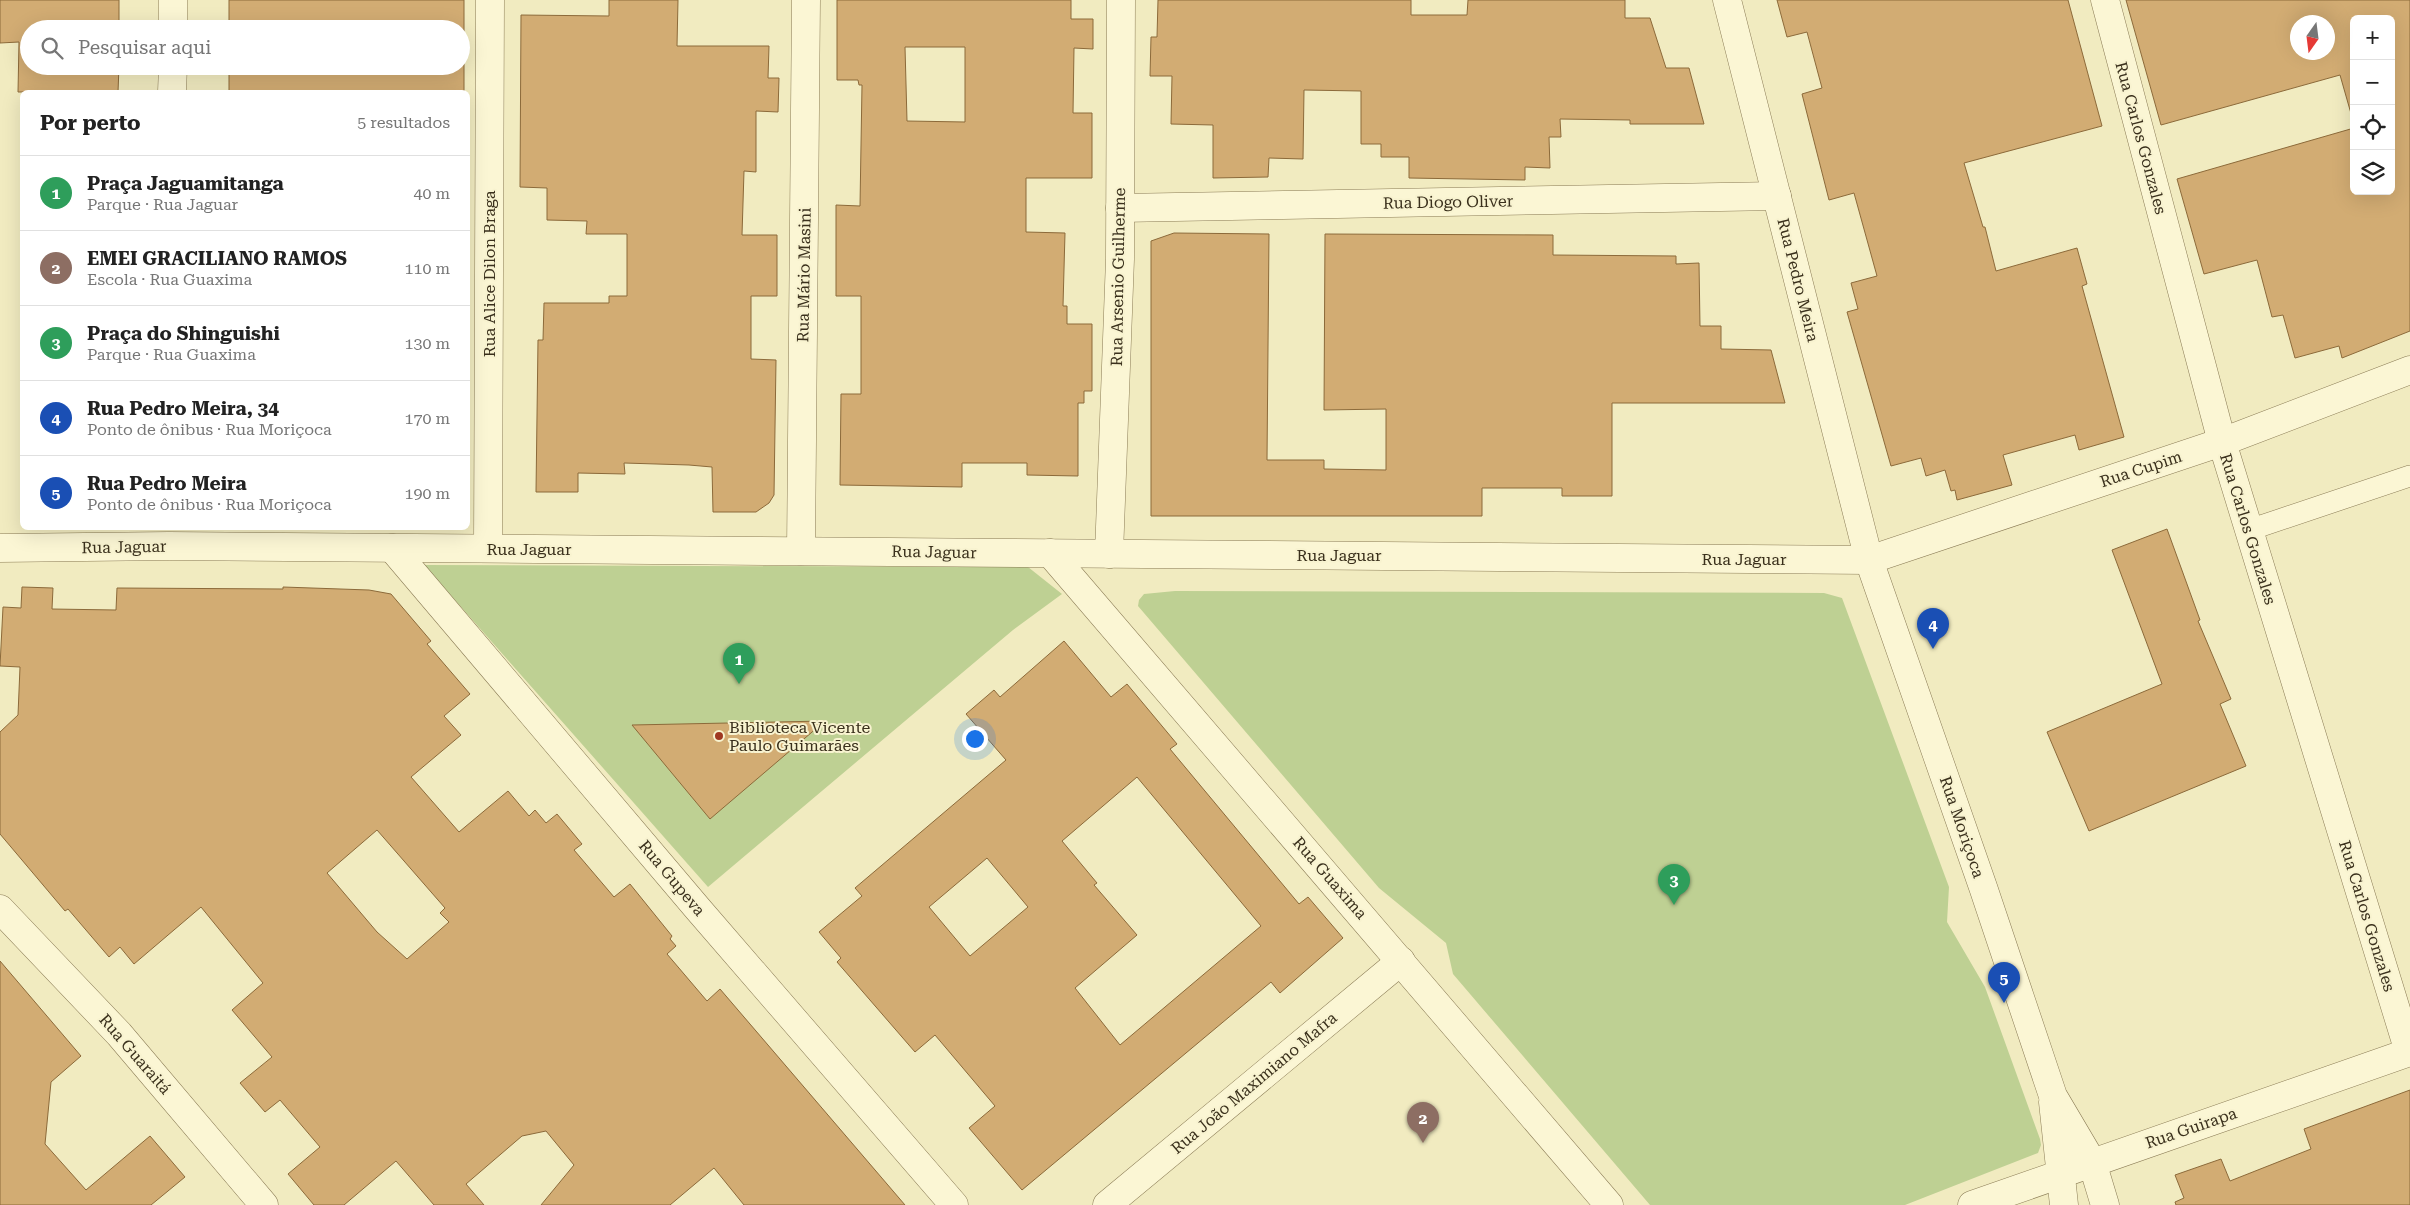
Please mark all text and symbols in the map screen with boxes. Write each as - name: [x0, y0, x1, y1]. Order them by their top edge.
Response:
- north arrow: [2290, 15, 2335, 60]
- map controls: [2350, 15, 2395, 195]
- button: +: [2350, 15, 2395, 60]
- search box: [20, 20, 470, 75]
- icon: search: [38, 34, 66, 62]
- text: Pesquisar aqui: [78, 36, 211, 59]
- street label: Rua Carlos Gonzales: [2111, 60, 2171, 217]
- button: −: [2350, 60, 2395, 105]
- button: locate: [2350, 105, 2395, 150]
- text: Por perto: [40, 111, 141, 135]
- text: 5 resultados: [357, 113, 450, 132]
- button: layers: [2350, 150, 2395, 195]
- text: Praça Jaguamitanga: [87, 172, 284, 195]
- text: 1: [52, 184, 60, 203]
- text: 40 m: [413, 184, 450, 203]
- street label: Rua Arsenio Guilherme: [1107, 187, 1129, 367]
- street label: Rua Alice Dilon Braga: [480, 190, 499, 357]
- street label: Rua Diogo Oliver: [1383, 191, 1514, 213]
- text: Parque · Rua Jaguar: [87, 195, 238, 214]
- street label: Rua Mário Masini: [793, 207, 815, 343]
- street label: Rua Pedro Meira: [1773, 216, 1823, 344]
- text: EMEI GRACILIANO RAMOS: [87, 247, 347, 270]
- text: 2: [52, 259, 60, 278]
- text: 110 m: [404, 259, 450, 278]
- text: Escola · Rua Guaxima: [87, 270, 252, 289]
- text: Praça do Shinguishi: [87, 322, 280, 345]
- text: 3: [52, 334, 60, 353]
- text: 130 m: [404, 334, 450, 353]
- text: Parque · Rua Guaxima: [87, 345, 256, 364]
- text: Rua Pedro Meira, 34: [87, 397, 279, 420]
- text: 4: [52, 409, 60, 428]
- text: 170 m: [404, 409, 450, 428]
- text: Ponto de ônibus · Rua Moriçoca: [87, 420, 332, 439]
- street label: Rua Cupim: [2098, 447, 2185, 491]
- street label: Rua Carlos Gonzales: [2216, 451, 2280, 607]
- text: Rua Pedro Meira: [87, 472, 247, 495]
- text: 5: [52, 484, 60, 503]
- text: 190 m: [404, 484, 450, 503]
- text: Ponto de ônibus · Rua Moriçoca: [87, 495, 332, 514]
- street label: Rua Jaguar: [81, 537, 167, 557]
- street label: Rua Jaguar: [486, 540, 572, 559]
- street label: Rua Jaguar: [891, 542, 977, 562]
- street label: Rua Jaguar: [1296, 546, 1382, 565]
- street label: Rua Jaguar: [1701, 550, 1787, 569]
- pin: 4: [1917, 608, 1949, 649]
- pin: 1: [723, 643, 755, 684]
- place label: Biblioteca Vicente Paulo Guimarães: [729, 718, 870, 755]
- your location: [962, 726, 988, 752]
- marker: Biblioteca Vicente Paulo Guimarães: [713, 730, 725, 742]
- street label: Rua Moriçoca: [1936, 774, 1988, 881]
- street label: Rua Guaxima: [1289, 833, 1371, 923]
- street label: Rua Gupeva: [635, 836, 709, 920]
- street label: Rua Carlos Gonzales: [2335, 838, 2399, 994]
- pin: 3: [1658, 864, 1690, 905]
- pin: 5: [1988, 962, 2020, 1003]
- street label: Rua João Maximiano Mafra: [1167, 1008, 1341, 1158]
- street label: Rua Guaraitá: [95, 1010, 175, 1098]
- pin: 2: [1407, 1102, 1439, 1143]
- street label: Rua Guirapa: [2143, 1103, 2240, 1153]

